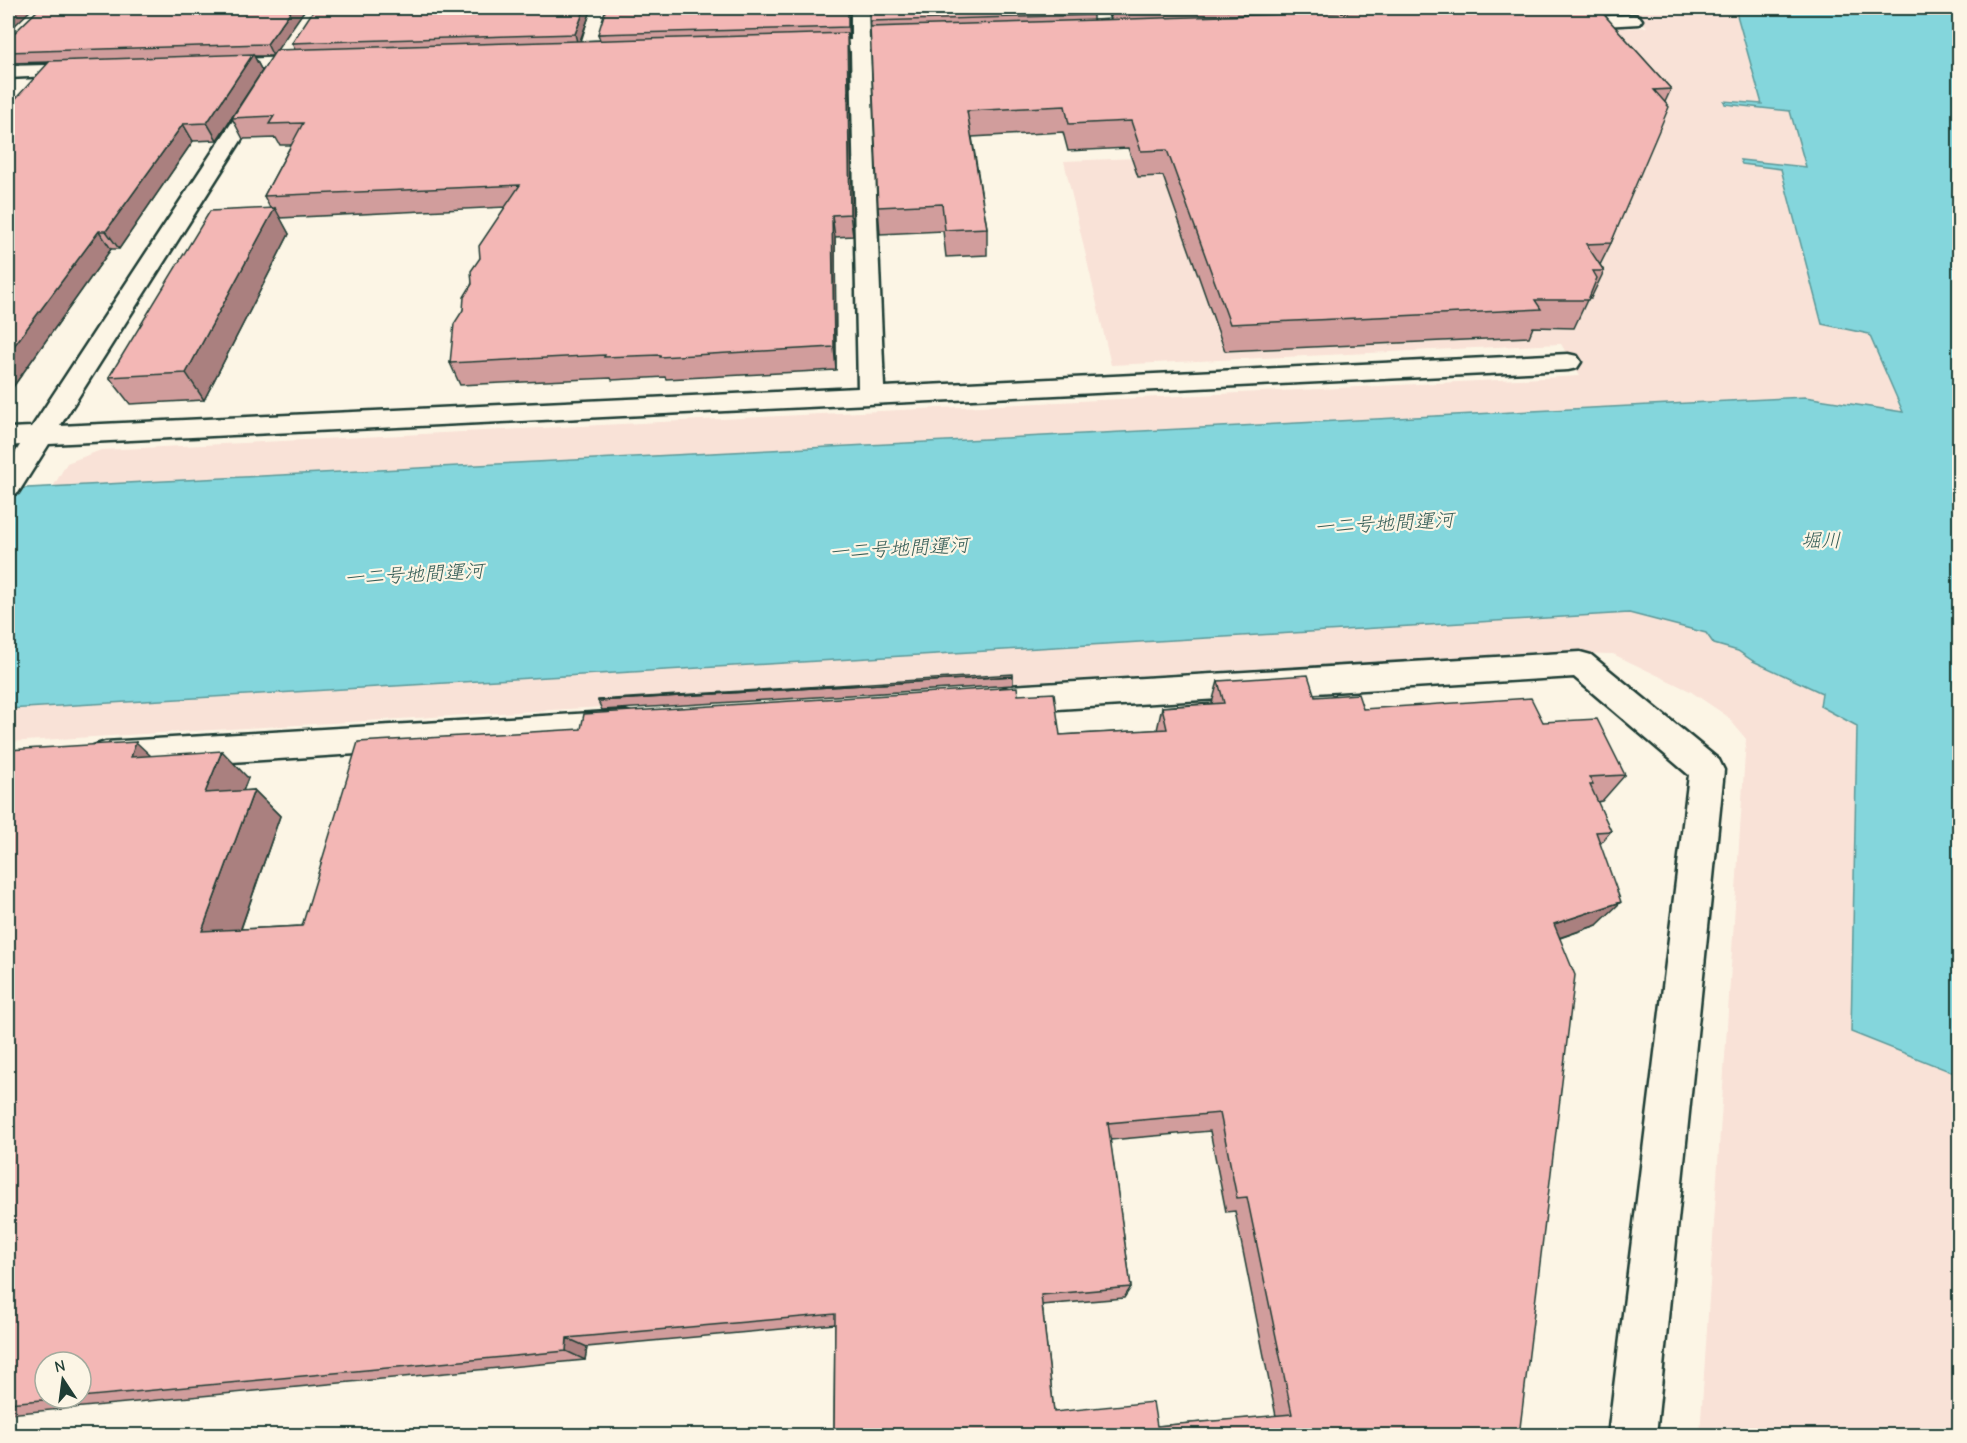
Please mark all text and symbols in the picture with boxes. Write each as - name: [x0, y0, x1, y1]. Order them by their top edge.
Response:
- water label: 一二号地間運河: [1314, 508, 1458, 539]
- water label: 堀川: [1801, 529, 1841, 552]
- water label: 一二号地間運河: [829, 533, 973, 564]
- water label: 一二号地間運河: [344, 559, 488, 590]
- north arrow: [33, 1350, 93, 1410]
- text: N: [53, 1356, 67, 1376]

